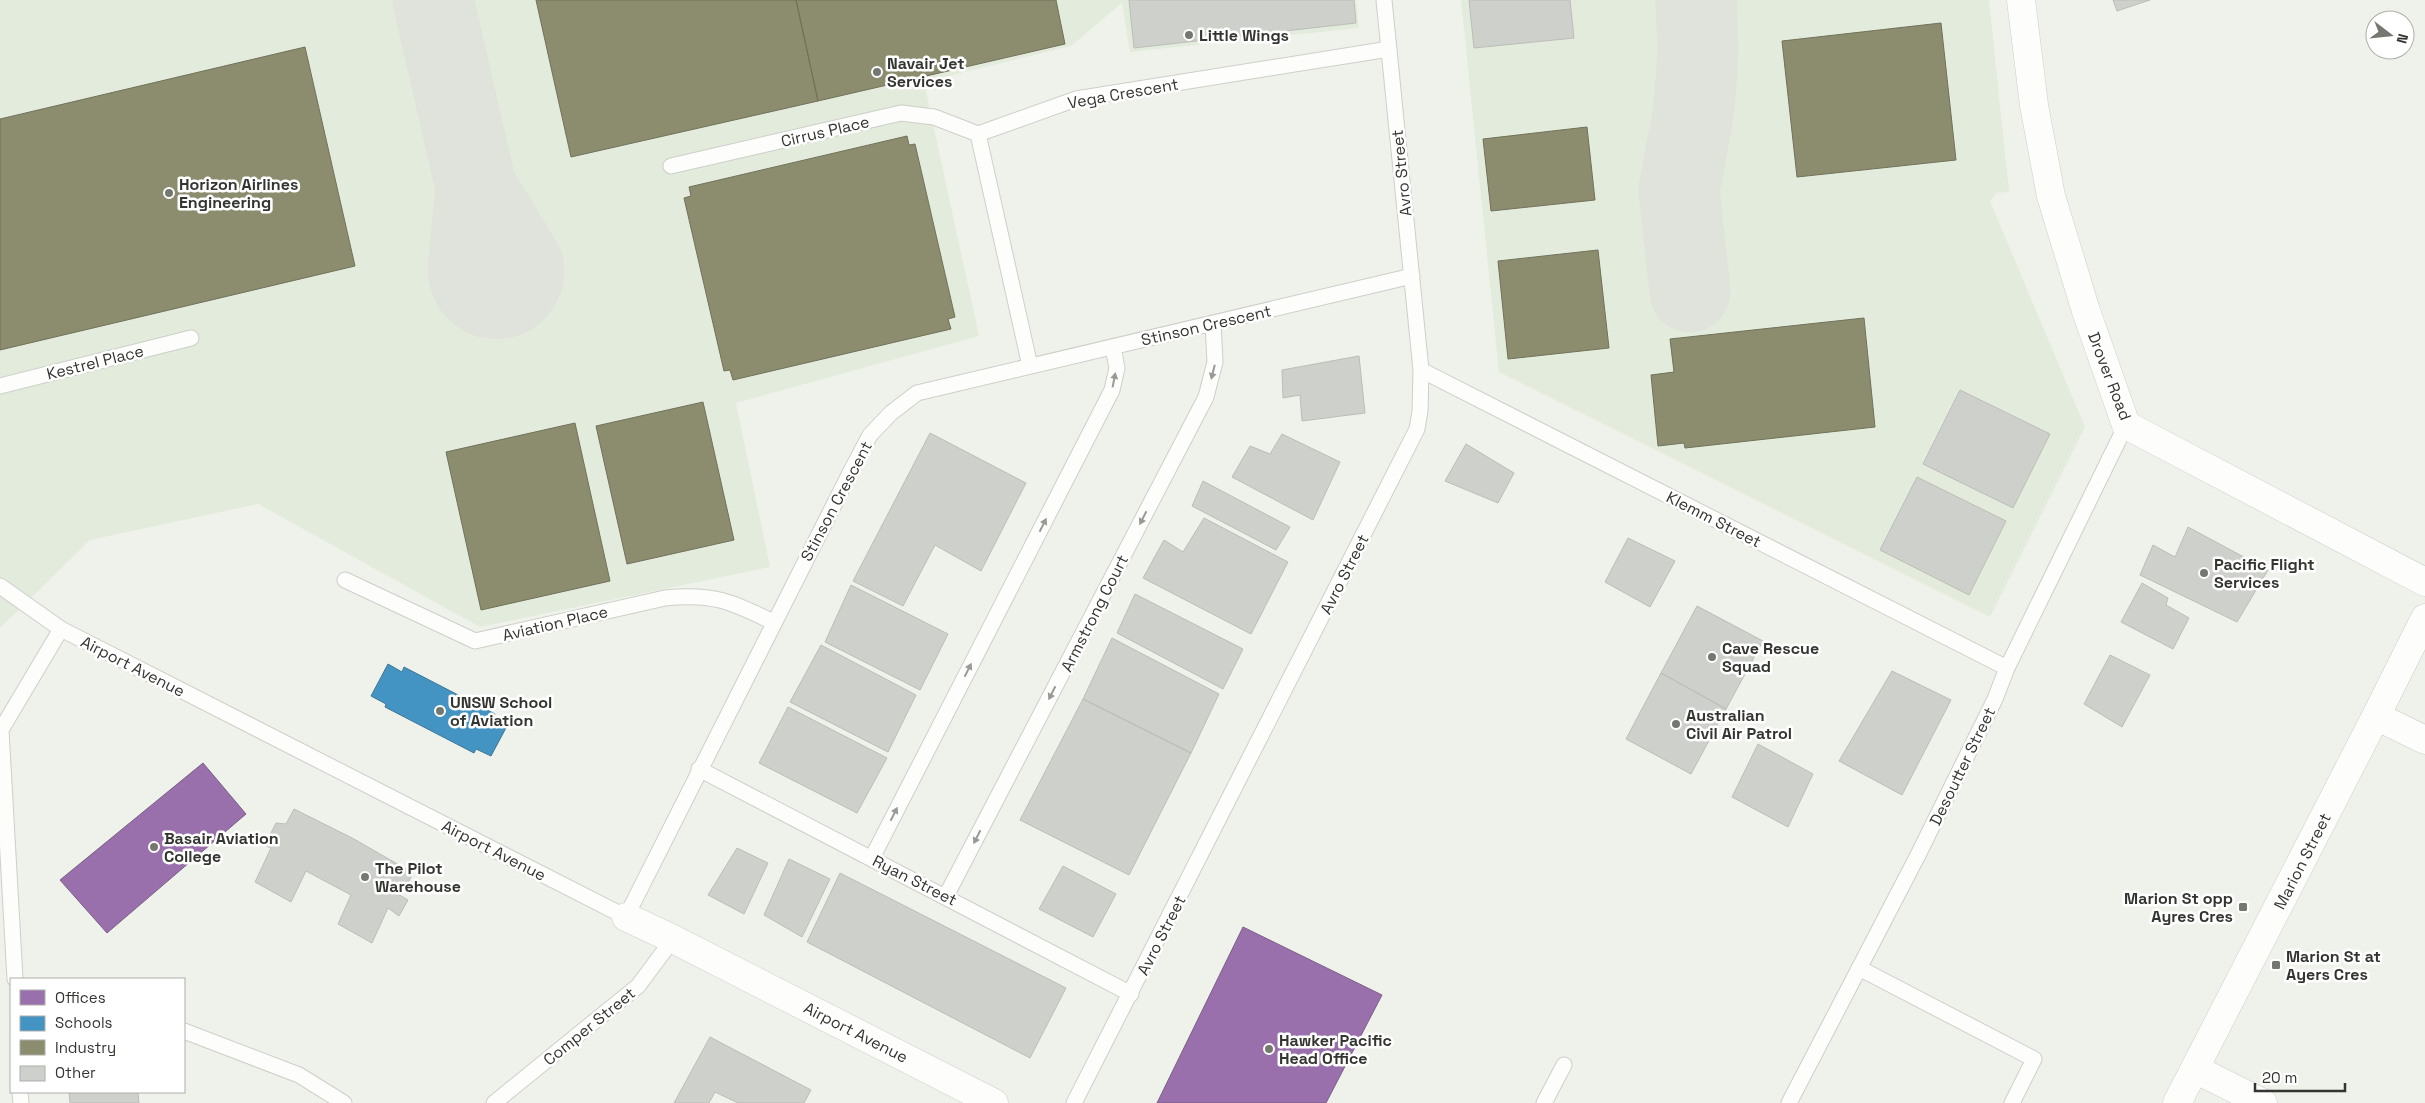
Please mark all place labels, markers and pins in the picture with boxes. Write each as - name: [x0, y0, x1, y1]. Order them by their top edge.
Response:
- place label: Little Wings: [1199, 25, 1289, 46]
- marker: Little Wings: [1183, 29, 1195, 41]
- place label: Navair Jet Services: [887, 53, 964, 92]
- marker: Navair Jet Services: [871, 66, 883, 78]
- place label: Horizon Airlines Engineering: [179, 174, 298, 213]
- marker: Horizon Airlines Engineering: [163, 187, 175, 199]
- place label: Pacific Flight Services: [2214, 554, 2315, 593]
- marker: Pacific Flight Services: [2198, 567, 2210, 579]
- place label: Cave Rescue Squad: [1722, 638, 1819, 677]
- marker: Cave Rescue Squad: [1706, 651, 1718, 663]
- place label: UNSW School of Aviation: [450, 692, 552, 731]
- marker: UNSW School of Aviation: [434, 705, 446, 717]
- place label: Australian Civil Air Patrol: [1686, 705, 1792, 744]
- marker: Australian Civil Air Patrol: [1670, 718, 1682, 730]
- place label: Basair Aviation College: [164, 828, 279, 867]
- marker: Basair Aviation College: [148, 841, 160, 853]
- place label: The Pilot Warehouse: [375, 858, 461, 897]
- marker: The Pilot Warehouse: [359, 871, 371, 883]
- place label: Marion St opp Ayres Cres: [2124, 888, 2233, 927]
- marker: Marion St opp Ayres Cres: [2237, 901, 2249, 913]
- place label: Marion St at Ayers Cres: [2286, 946, 2381, 985]
- marker: Marion St at Ayers Cres: [2270, 959, 2282, 971]
- place label: Hawker Pacific Head Office: [1279, 1030, 1392, 1069]
- marker: Hawker Pacific Head Office: [1263, 1043, 1275, 1055]

